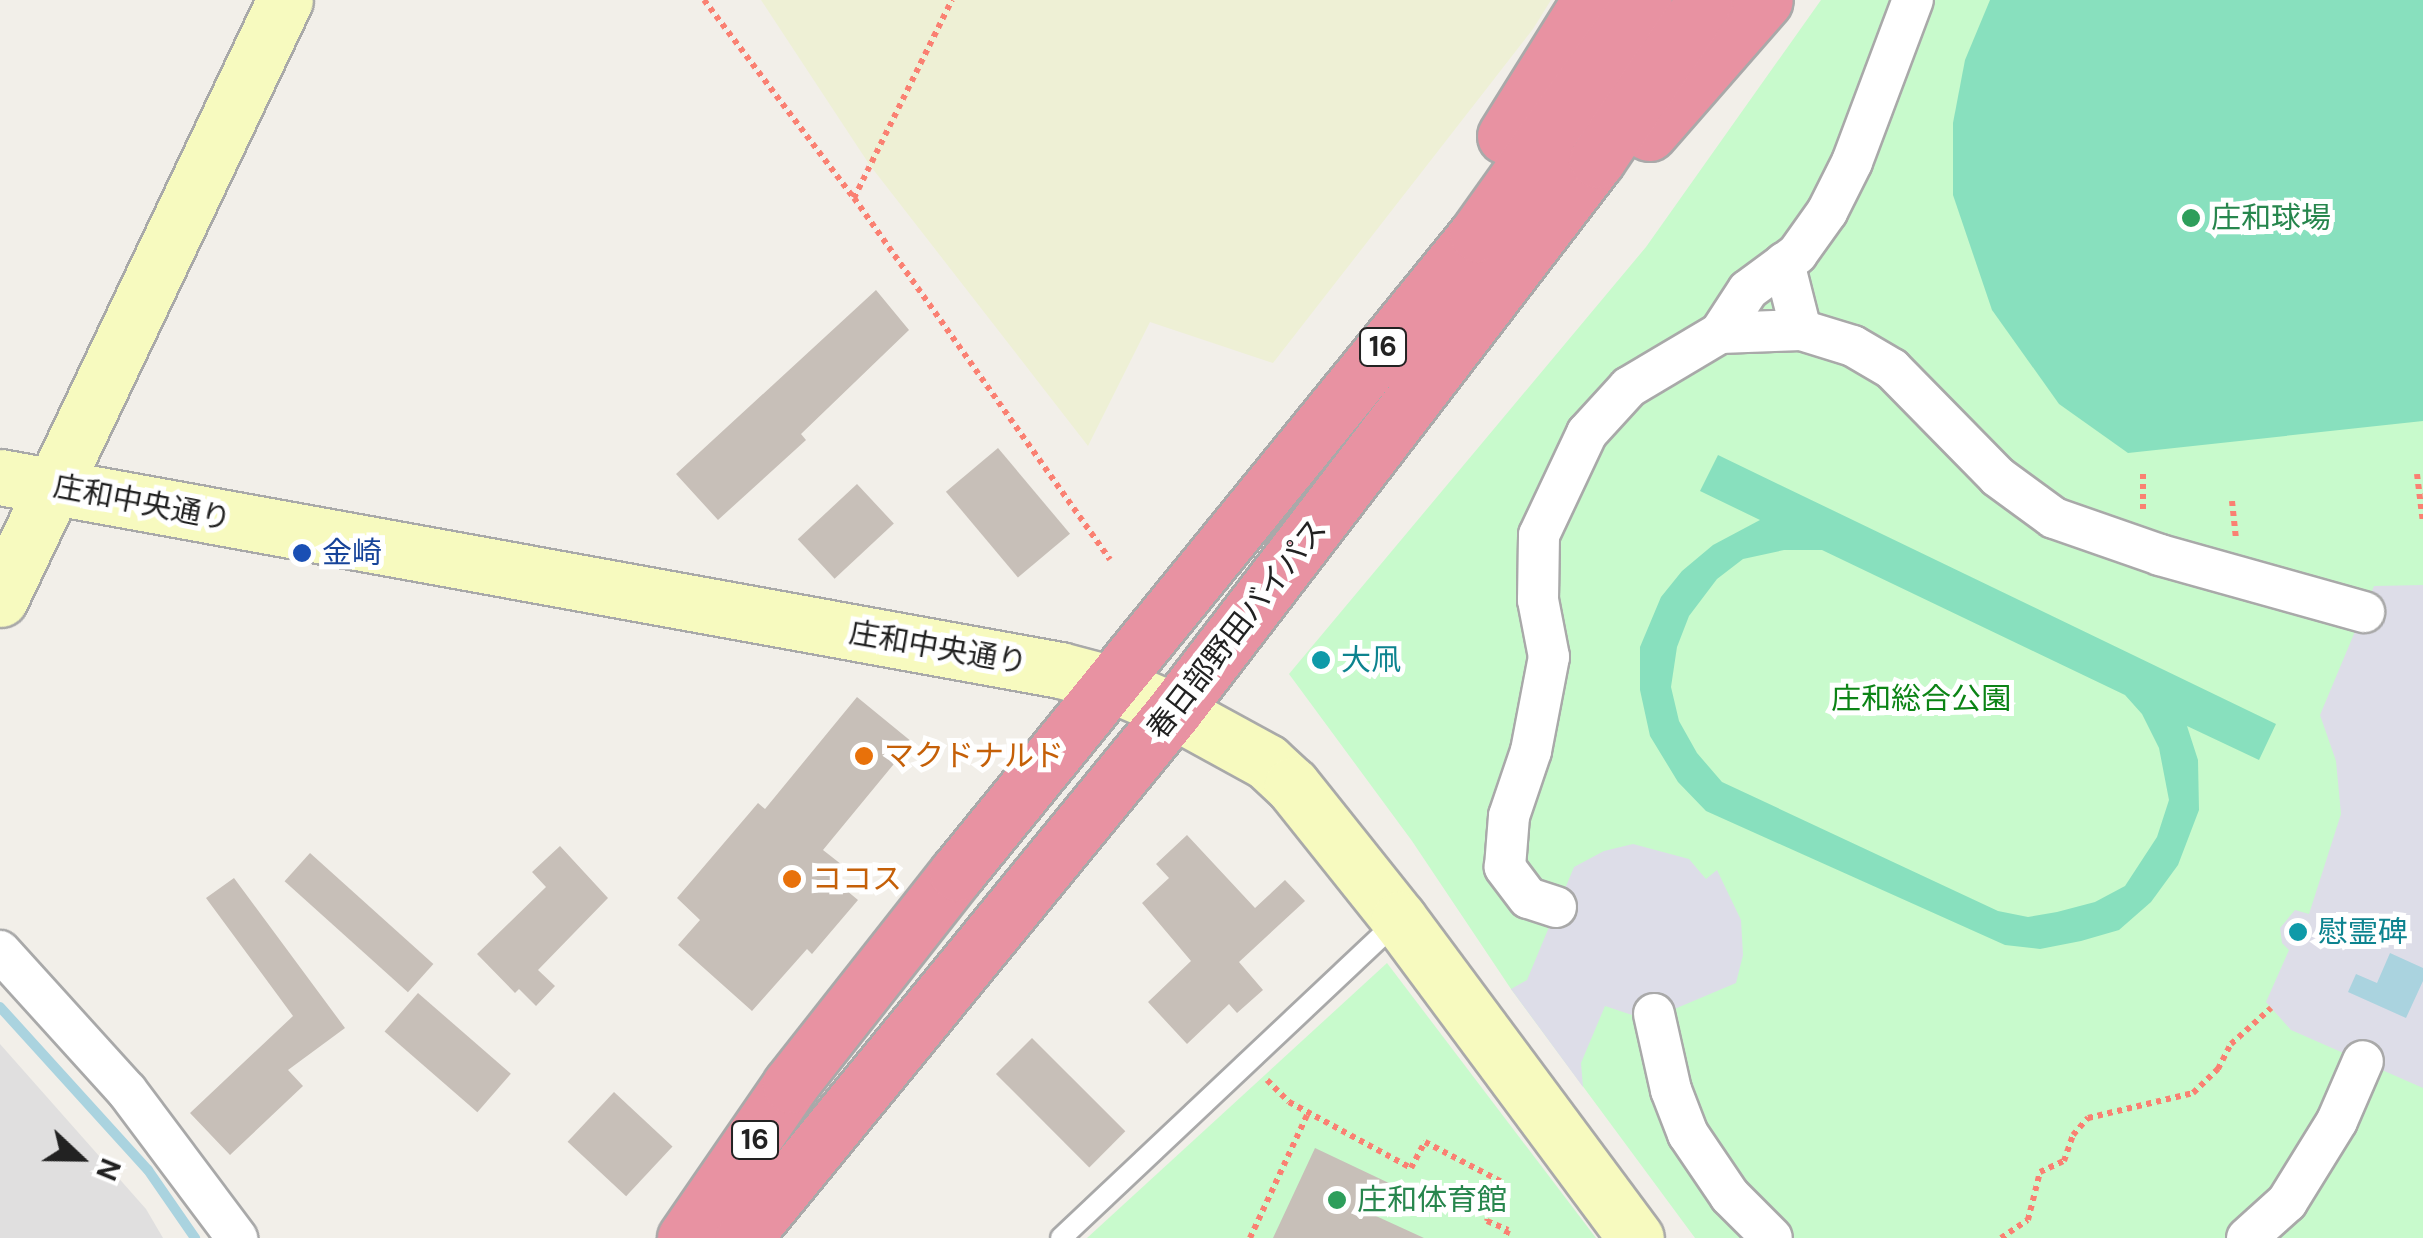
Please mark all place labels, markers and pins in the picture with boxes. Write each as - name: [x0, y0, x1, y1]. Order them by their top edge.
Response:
- place label: 庄和球場: [2211, 200, 2331, 236]
- marker: 庄和球場: [2180, 207, 2202, 229]
- place label: 金崎: [322, 535, 382, 571]
- marker: 金崎: [291, 542, 313, 564]
- place label: 大凧: [1341, 642, 1401, 678]
- marker: 大凧: [1310, 649, 1332, 671]
- place label: マクドナルド: [884, 738, 1064, 774]
- marker: マクドナルド: [853, 745, 875, 767]
- place label: ココス: [812, 861, 902, 897]
- marker: ココス: [781, 868, 803, 890]
- place label: 慰霊碑: [2318, 914, 2408, 950]
- marker: 慰霊碑: [2287, 921, 2309, 943]
- place label: 庄和体育館: [1357, 1182, 1507, 1218]
- marker: 庄和体育館: [1326, 1189, 1348, 1211]

